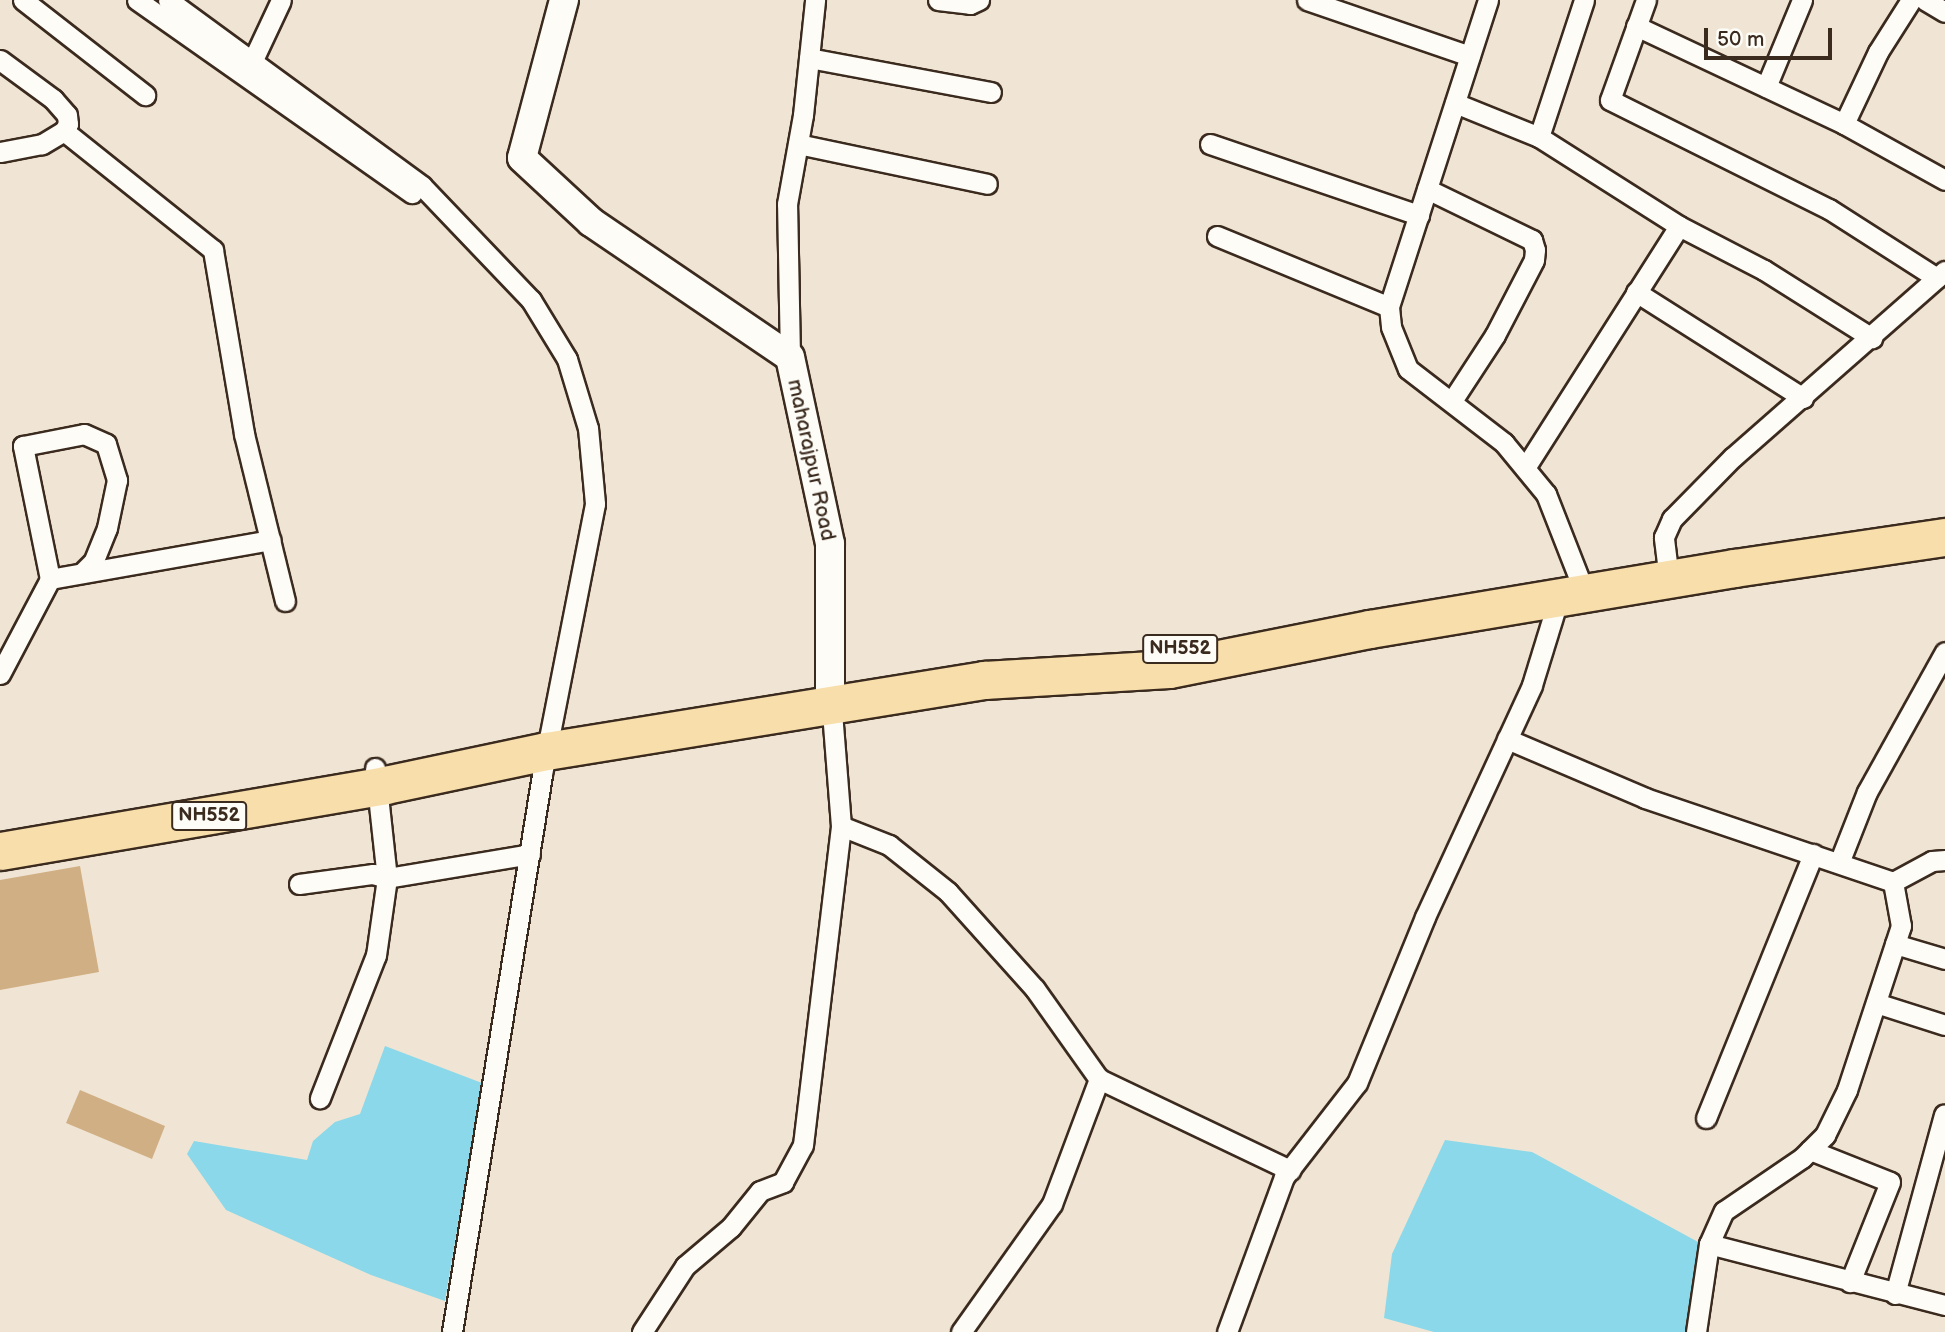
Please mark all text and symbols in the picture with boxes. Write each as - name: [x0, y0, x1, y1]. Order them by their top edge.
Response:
- scale bar: [1707, 14, 1835, 58]
- text: 50 m: [1717, 27, 1764, 52]
- street label: maharajpur Road: [782, 377, 840, 543]
- road number: NH552: [1142, 634, 1218, 664]
- road number: NH552: [170, 800, 248, 832]

